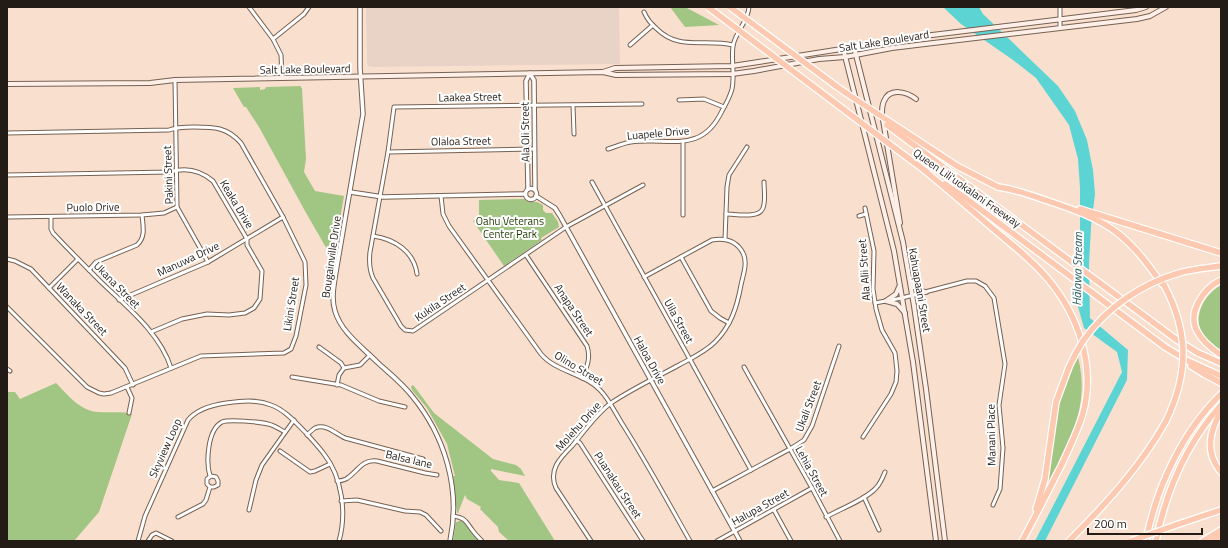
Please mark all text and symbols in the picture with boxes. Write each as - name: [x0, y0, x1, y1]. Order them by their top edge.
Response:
- street label: Salt Lake Boulevard: [838, 26, 930, 56]
- street label: Salt Lake Boulevard: [259, 60, 351, 78]
- street label: Laakea Street: [438, 88, 502, 106]
- street label: Ala Oli Street: [516, 102, 534, 162]
- street label: Luapele Drive: [626, 122, 690, 144]
- street label: Olaloa Street: [431, 132, 491, 150]
- street label: Pakini Street: [159, 145, 177, 205]
- street label: Queen Liliʻuokalani Freeway: [910, 145, 1025, 232]
- street label: Keaka Drive: [216, 177, 258, 232]
- street label: Puolo Drive: [66, 199, 120, 215]
- park label: Oahu Veterans Center Park: [476, 213, 544, 242]
- street label: Bougainville Drive: [317, 215, 345, 299]
- water label: Hālawa Stream: [1067, 231, 1087, 306]
- street label: Manuwa Drive: [154, 237, 222, 280]
- street label: Ala Alii Street: [854, 239, 874, 301]
- street label: Kahuapaani Street: [905, 247, 935, 333]
- street label: Ukana Street: [90, 258, 144, 312]
- street label: Likini Street: [279, 276, 303, 332]
- street label: Wanaka Street: [53, 279, 111, 339]
- street label: Kukila Street: [411, 279, 469, 325]
- street label: Anapa Street: [551, 281, 598, 339]
- street label: Uila Street: [660, 296, 698, 346]
- street label: Haloa Drive: [630, 333, 670, 388]
- street label: Olino Street: [551, 347, 607, 389]
- street label: Ukali Street: [791, 378, 825, 434]
- street label: Molehu Drive: [552, 398, 605, 454]
- street label: Manani Place: [982, 404, 1000, 466]
- street label: Skyview Loop: [145, 416, 185, 480]
- street label: Lehia Street: [792, 443, 832, 499]
- street label: Balsa lane: [384, 446, 434, 472]
- street label: Puanakau Street: [590, 448, 646, 522]
- street label: Halupa Street: [728, 485, 792, 529]
- scale bar: [1088, 510, 1202, 536]
- text: 200 m: [1094, 514, 1127, 533]

